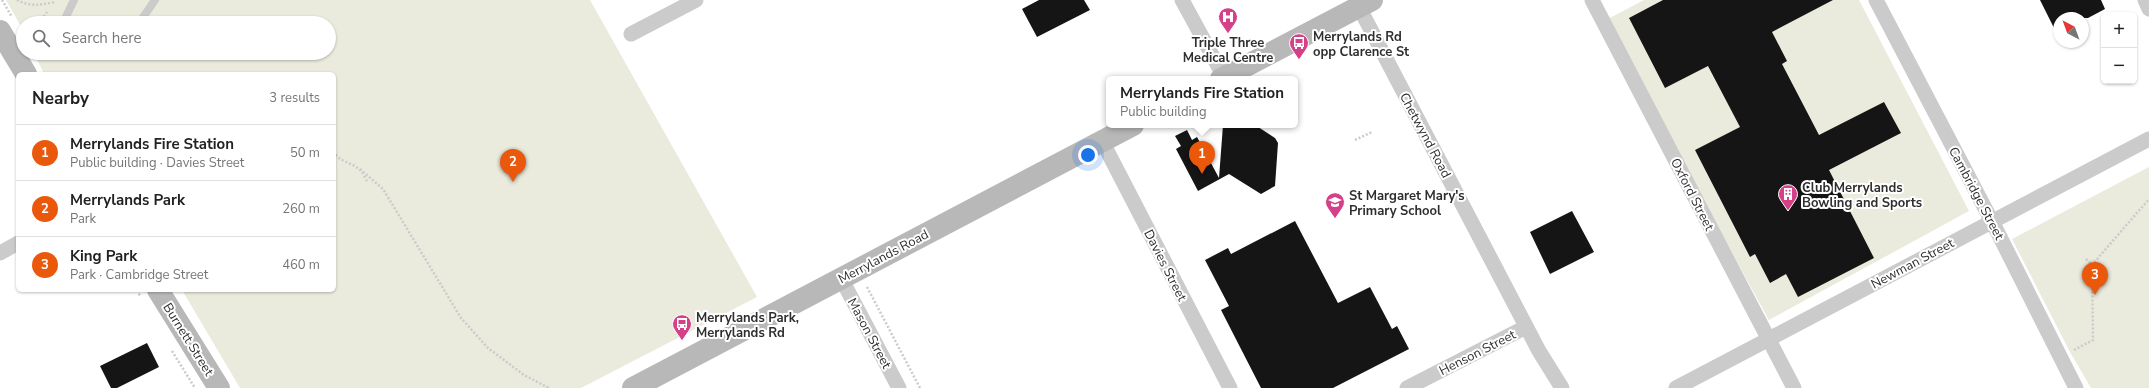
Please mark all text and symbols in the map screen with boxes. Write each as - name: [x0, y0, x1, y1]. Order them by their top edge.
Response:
- hospital icon: Triple Three Medical Centre: [1217, 6, 1239, 34]
- north arrow: [2053, 12, 2089, 48]
- map controls: [2101, 12, 2137, 84]
- button: +: [2101, 12, 2137, 48]
- search box: [16, 16, 336, 60]
- icon: search: [30, 27, 52, 49]
- text: Search here: [62, 28, 142, 48]
- place label: Merrylands Rd opp Clarence St: [1313, 28, 1410, 61]
- bus stop icon: Merrylands Rd opp Clarence St: [1288, 32, 1310, 60]
- place label: Triple Three Medical Centre: [1183, 34, 1273, 67]
- button: −: [2101, 48, 2137, 84]
- popup: [1106, 76, 1298, 128]
- text: Merrylands Fire Station: [1120, 83, 1284, 103]
- text: Nearby: [32, 87, 89, 110]
- text: 3 results: [269, 89, 320, 107]
- street label: Chetwynd Road: [1395, 90, 1455, 181]
- text: Public building: [1120, 103, 1207, 121]
- text: Merrylands Fire Station: [70, 134, 234, 154]
- pin: 1: [1189, 141, 1215, 174]
- text: 1: [41, 144, 49, 162]
- text: 50 m: [290, 144, 320, 162]
- street label: Cambridge Street: [1944, 144, 2008, 243]
- your location: [1078, 145, 1098, 165]
- pin: 2: [500, 149, 526, 182]
- text: Public building · Davies Street: [70, 154, 244, 172]
- street label: Oxford Street: [1666, 155, 1718, 234]
- place label: Club Merrylands Bowling and Sports: [1802, 179, 1922, 212]
- building icon: Club Merrylands Bowling and Sports: [1777, 183, 1799, 211]
- place label: St Margaret Mary's Primary School: [1349, 187, 1465, 220]
- text: Merrylands Park: [70, 190, 185, 210]
- school or university icon: St Margaret Mary's Primary School: [1324, 191, 1346, 219]
- text: 2: [41, 200, 49, 218]
- text: 260 m: [282, 200, 320, 218]
- text: Park: [70, 210, 96, 228]
- street label: Merrylands Road: [835, 225, 932, 288]
- street label: Davies Street: [1139, 227, 1191, 305]
- street label: Newman Street: [1868, 234, 1958, 293]
- text: King Park: [70, 246, 137, 266]
- text: 3: [41, 256, 49, 274]
- text: 460 m: [282, 256, 320, 274]
- pin: 3: [2082, 262, 2108, 295]
- text: Park · Cambridge Street: [70, 266, 208, 284]
- street label: Mason Street: [843, 295, 896, 372]
- street label: Burnett Street: [159, 300, 218, 380]
- place label: Merrylands Park, Merrylands Rd: [696, 309, 799, 342]
- bus stop icon: Merrylands Park, Merrylands Rd: [671, 313, 693, 341]
- street label: Henson Street: [1436, 326, 1519, 380]

